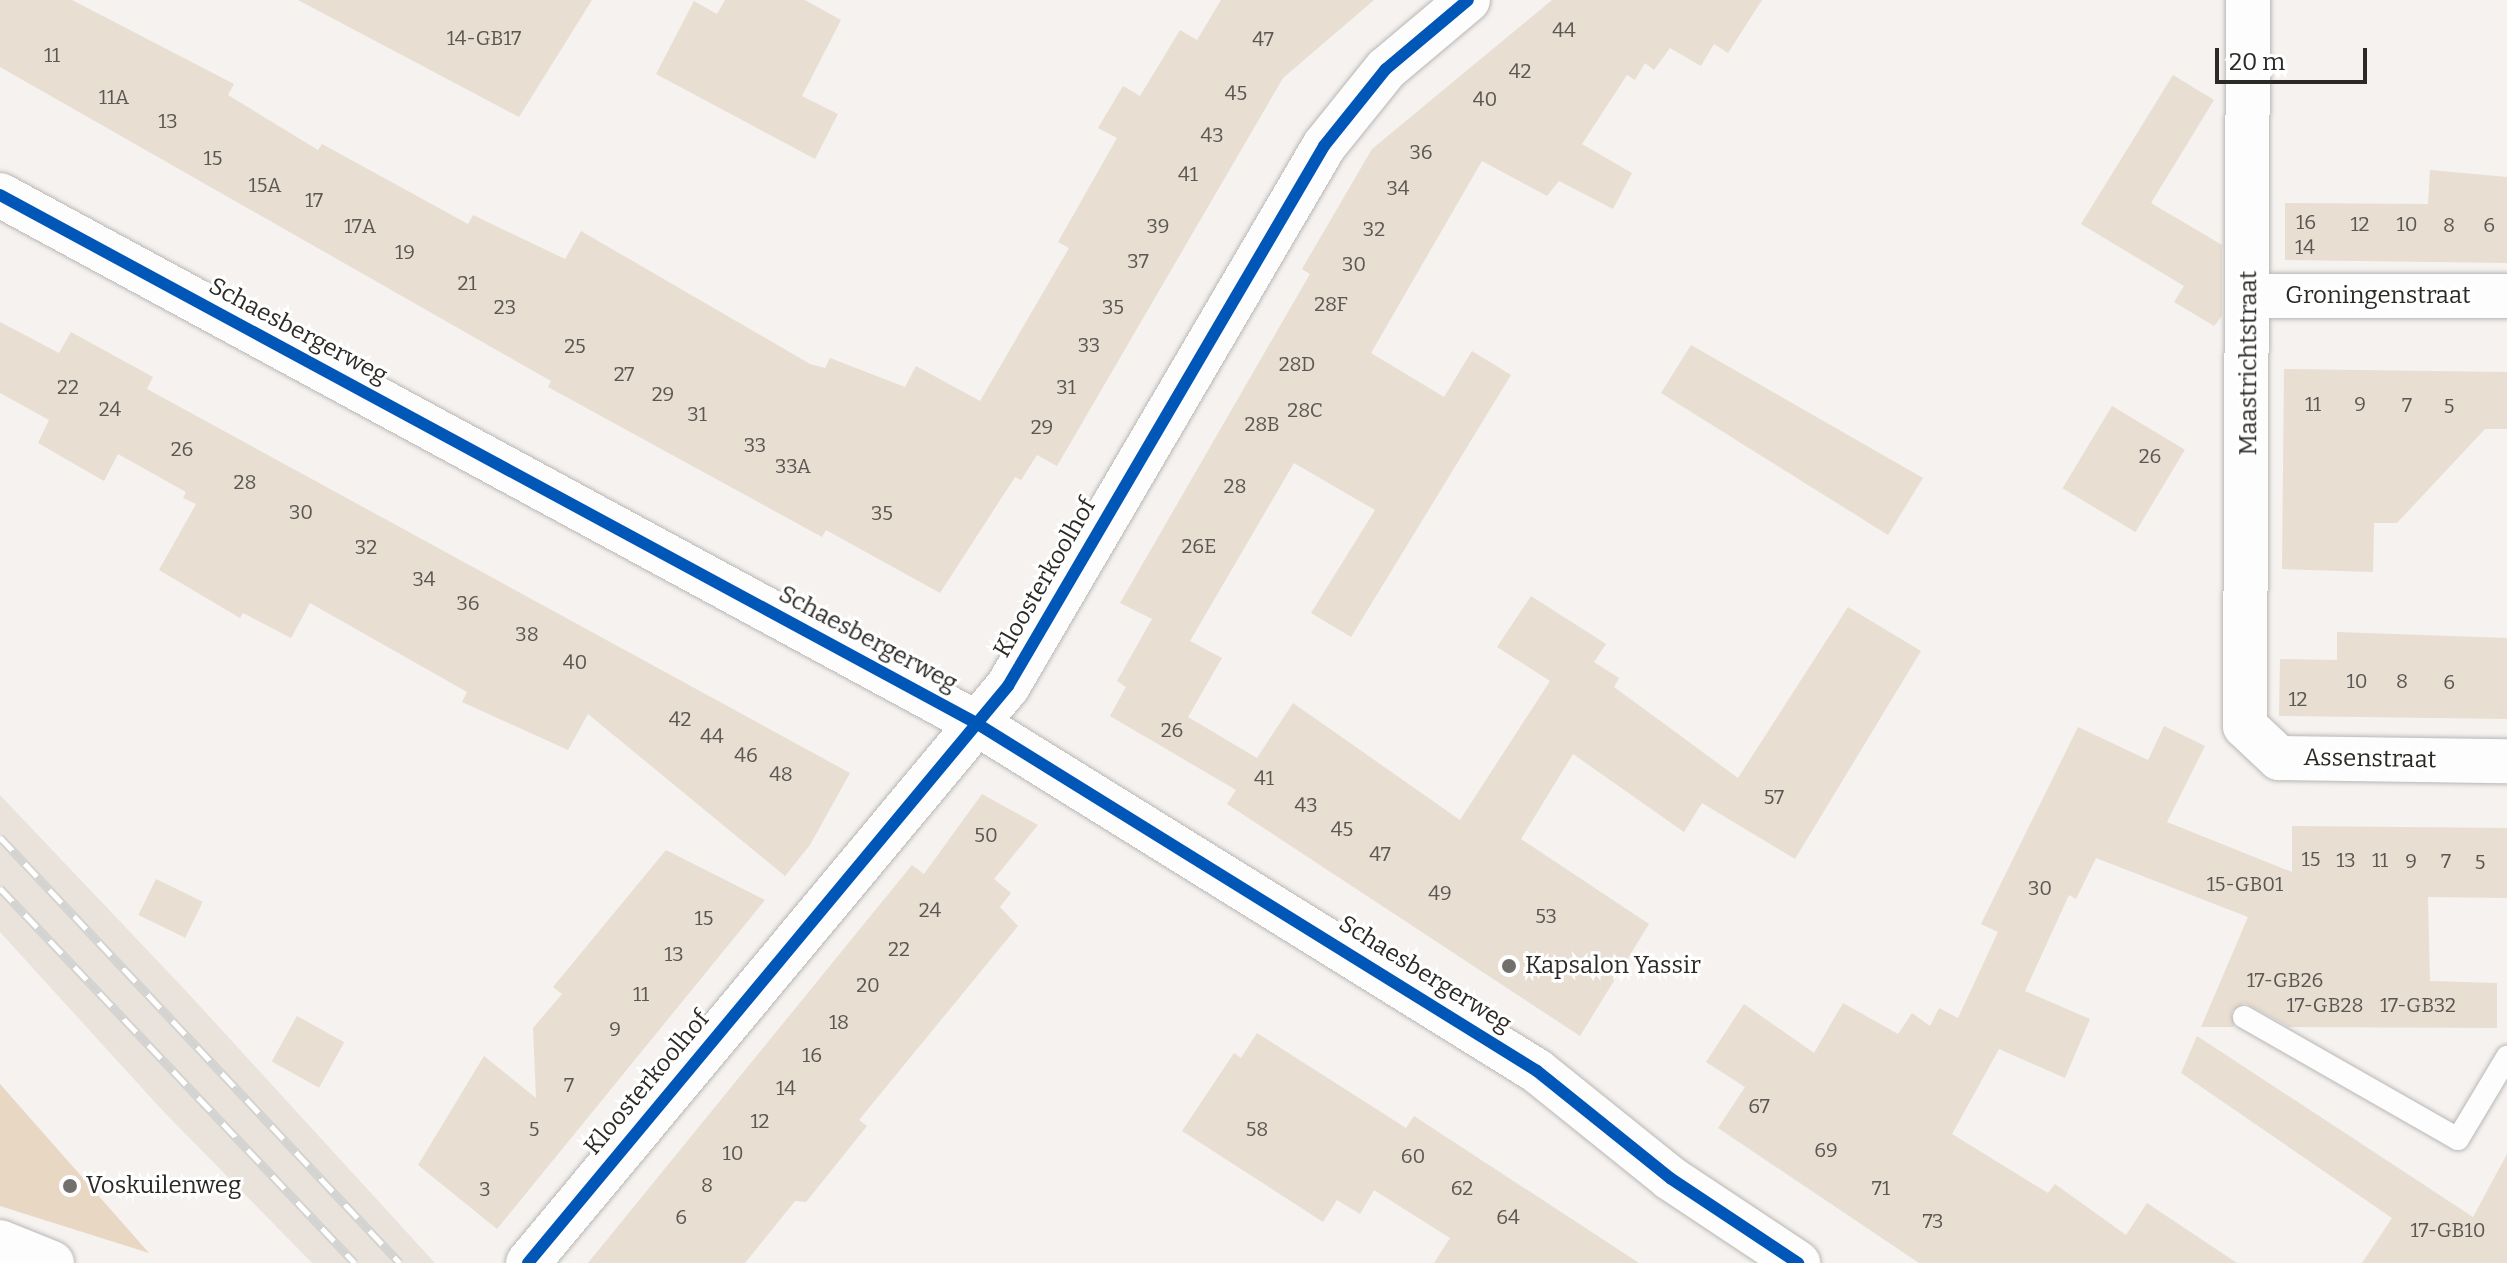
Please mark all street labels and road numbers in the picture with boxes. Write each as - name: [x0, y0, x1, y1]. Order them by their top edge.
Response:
- street label: Maastrichtstraat: [2235, 270, 2263, 456]
- street label: Schaesbergerweg: [204, 272, 392, 390]
- street label: Groningenstraat: [2285, 282, 2471, 310]
- street label: Kloosterkoolhof: [988, 493, 1102, 663]
- street label: Schaesbergerweg: [774, 580, 962, 698]
- street label: Assenstraat: [2303, 743, 2437, 775]
- street label: Schaesbergerweg: [1333, 909, 1517, 1039]
- street label: Kloosterkoolhof: [578, 1005, 716, 1161]

